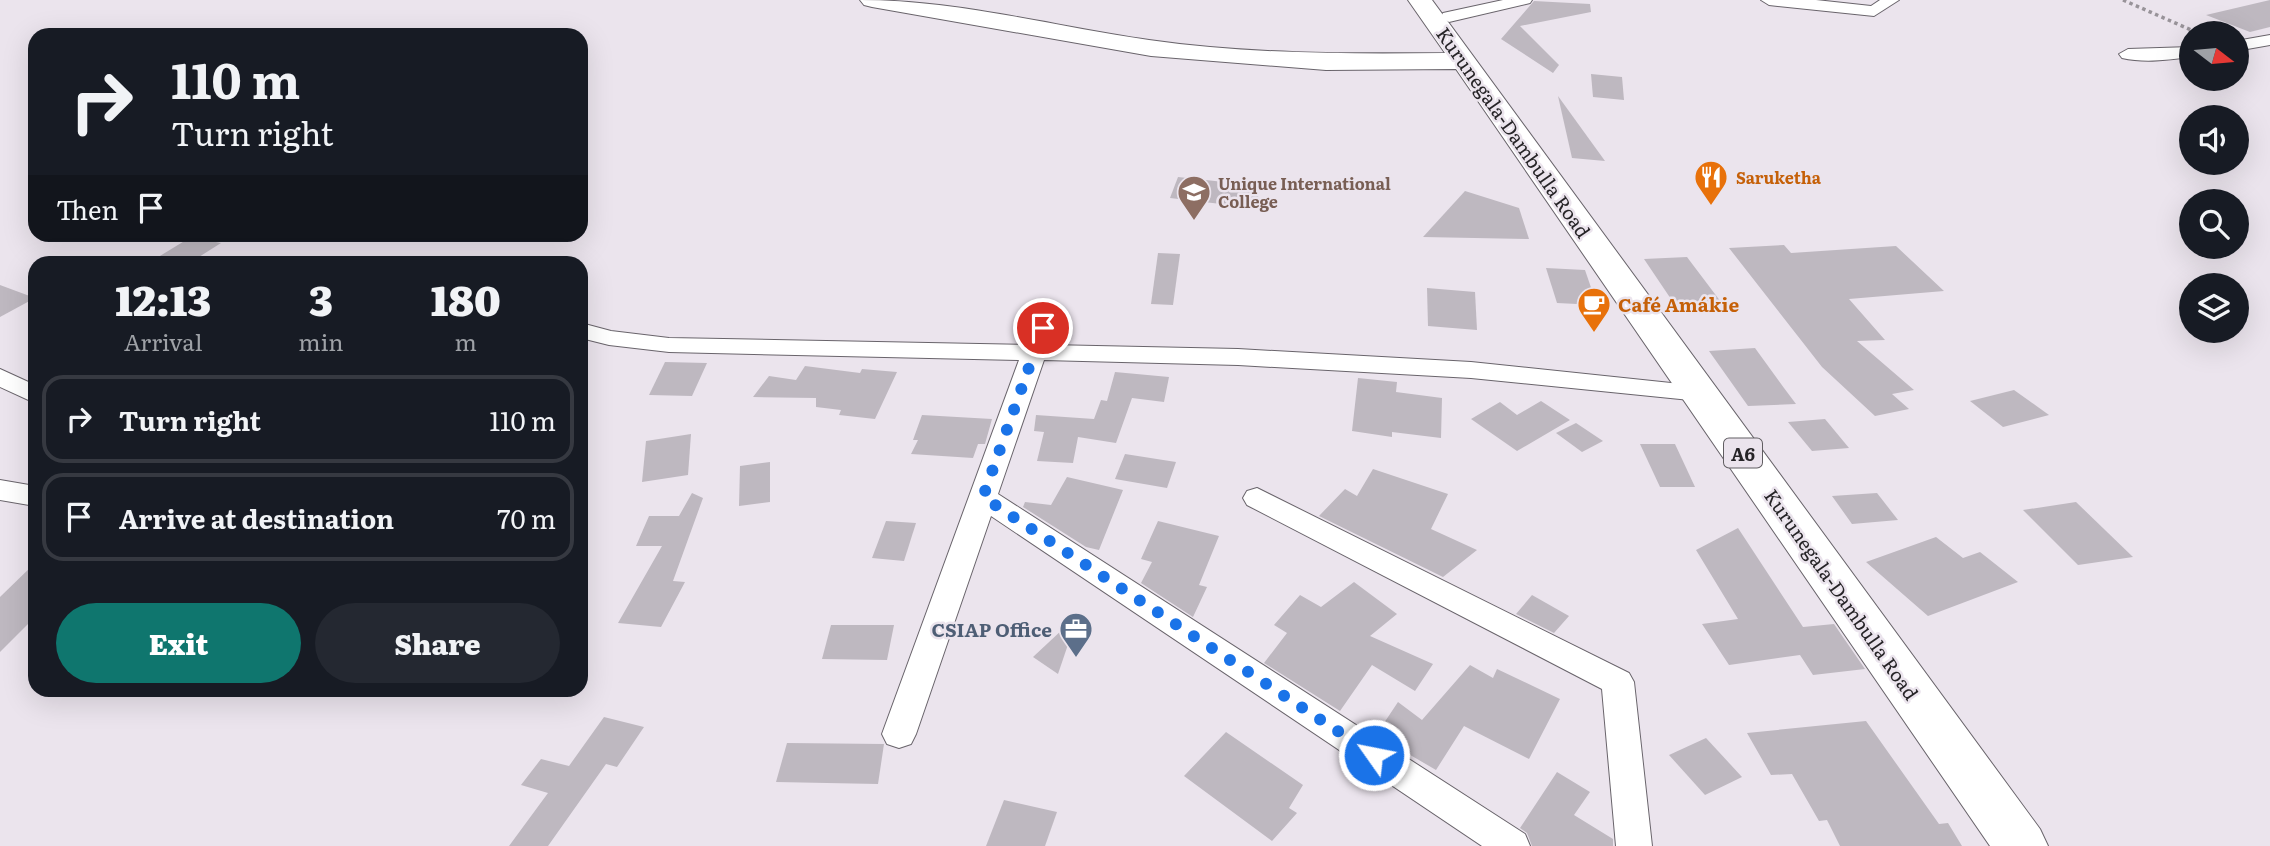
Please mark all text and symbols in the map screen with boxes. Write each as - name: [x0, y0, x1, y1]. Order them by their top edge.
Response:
- street label: Kurunegala-Dambulla Road: [1430, 21, 1598, 243]
- north arrow: [2179, 21, 2249, 91]
- map controls: [2179, 21, 2249, 343]
- text: 110 m: [171, 41, 300, 114]
- icon: right: [56, 56, 147, 147]
- button: sound: [2179, 105, 2249, 175]
- text: Turn right: [171, 108, 333, 156]
- restaurant icon: Saruketha: [1692, 158, 1730, 207]
- place label: Saruketha: [1736, 165, 1822, 189]
- place label: Unique International College: [1218, 171, 1391, 213]
- school or university icon: Unique International College: [1175, 173, 1213, 222]
- text: Then: [56, 189, 118, 228]
- icon: arrive: [132, 189, 170, 227]
- button: search: [2179, 189, 2249, 259]
- text: 12:13: [115, 267, 211, 329]
- text: 3: [309, 267, 333, 329]
- text: 180: [431, 267, 501, 329]
- button: layers: [2179, 273, 2249, 343]
- cafe icon: Café Amákie: [1575, 285, 1613, 334]
- place label: Café Amákie: [1618, 290, 1739, 318]
- pin: [1013, 298, 1073, 358]
- icon: arrive: [1024, 309, 1062, 347]
- text: Arrival: [124, 324, 202, 358]
- text: min: [298, 324, 344, 358]
- text: m: [455, 324, 477, 358]
- icon: right: [60, 400, 98, 438]
- text: Turn right: [119, 400, 261, 439]
- text: 110 m: [489, 400, 556, 439]
- road number: A6: [1724, 438, 1762, 467]
- street label: Kurunegala-Dambulla Road: [1758, 483, 1926, 705]
- icon: arrive: [60, 498, 98, 536]
- text: Arrive at destination: [119, 498, 394, 537]
- text: 70 m: [497, 498, 556, 537]
- button: Exit: [56, 603, 301, 683]
- button: Share: [315, 603, 560, 683]
- office icon: CSIAP Office: [1057, 610, 1095, 659]
- place label: CSIAP Office: [932, 615, 1052, 643]
- position arrow: [1337, 718, 1411, 792]

